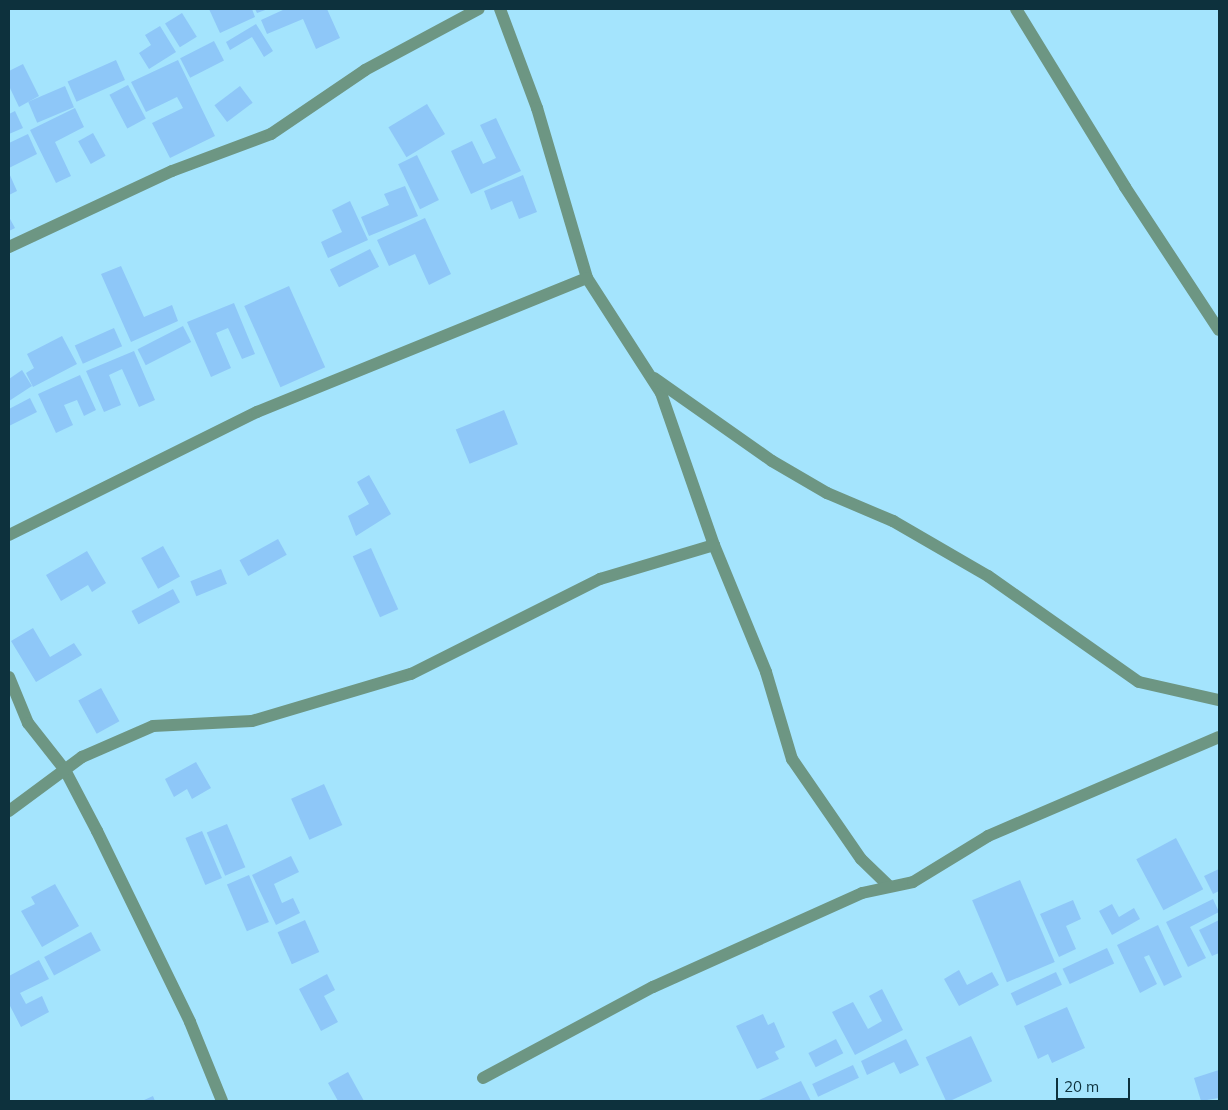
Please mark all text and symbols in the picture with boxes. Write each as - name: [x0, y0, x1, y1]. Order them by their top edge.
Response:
- scale bar: [1058, 1068, 1132, 1100]
- text: 20 m: [1064, 1077, 1099, 1096]

